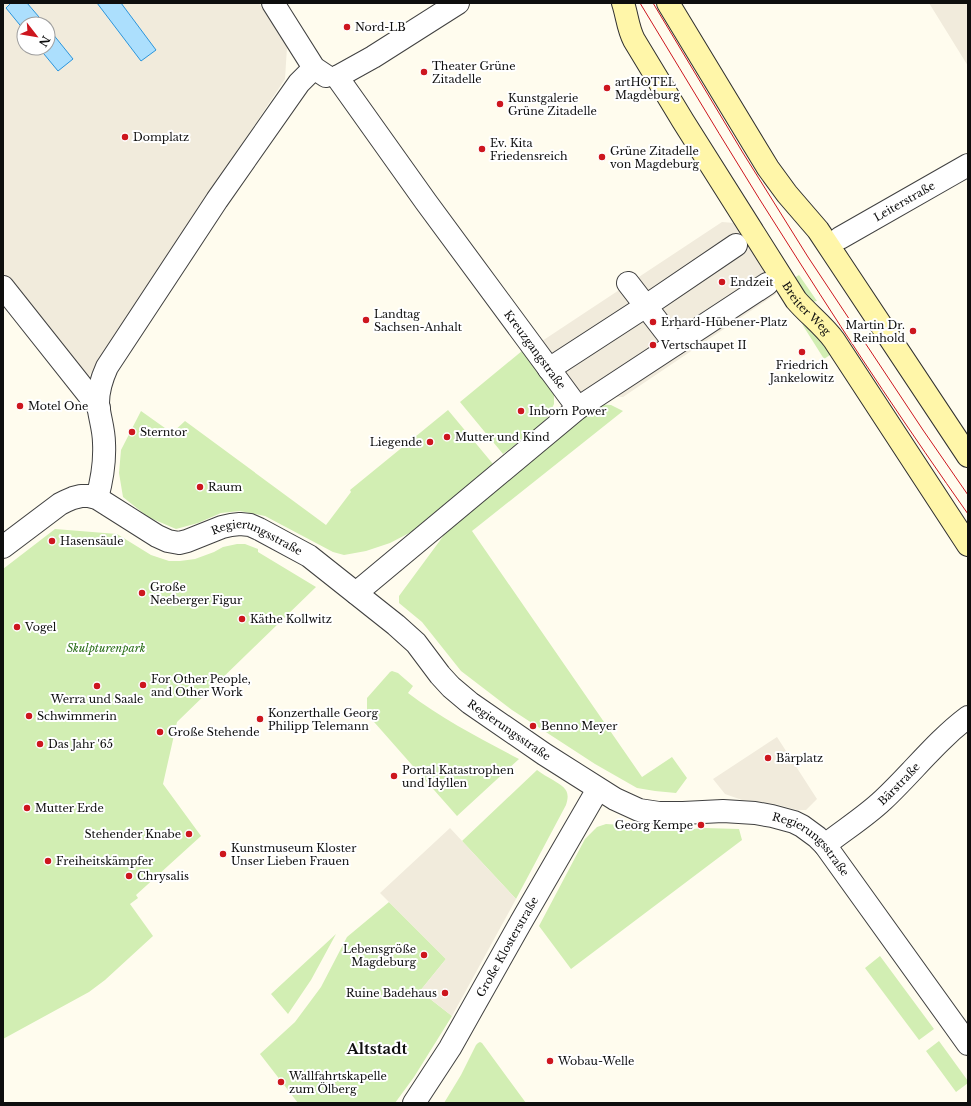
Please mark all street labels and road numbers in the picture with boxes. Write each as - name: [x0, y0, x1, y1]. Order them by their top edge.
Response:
- street label: Leiterstraße: [871, 178, 937, 224]
- street label: Breiter Weg: [779, 279, 834, 338]
- street label: Kreuzgangstraße: [501, 307, 569, 392]
- street label: Regierungsstraße: [209, 517, 305, 558]
- street label: Regierungsstraße: [465, 696, 553, 763]
- street label: Bärstraße: [875, 760, 923, 808]
- street label: Regierungsstraße: [771, 809, 852, 879]
- street label: Große Klosterstraße: [473, 894, 541, 1000]

